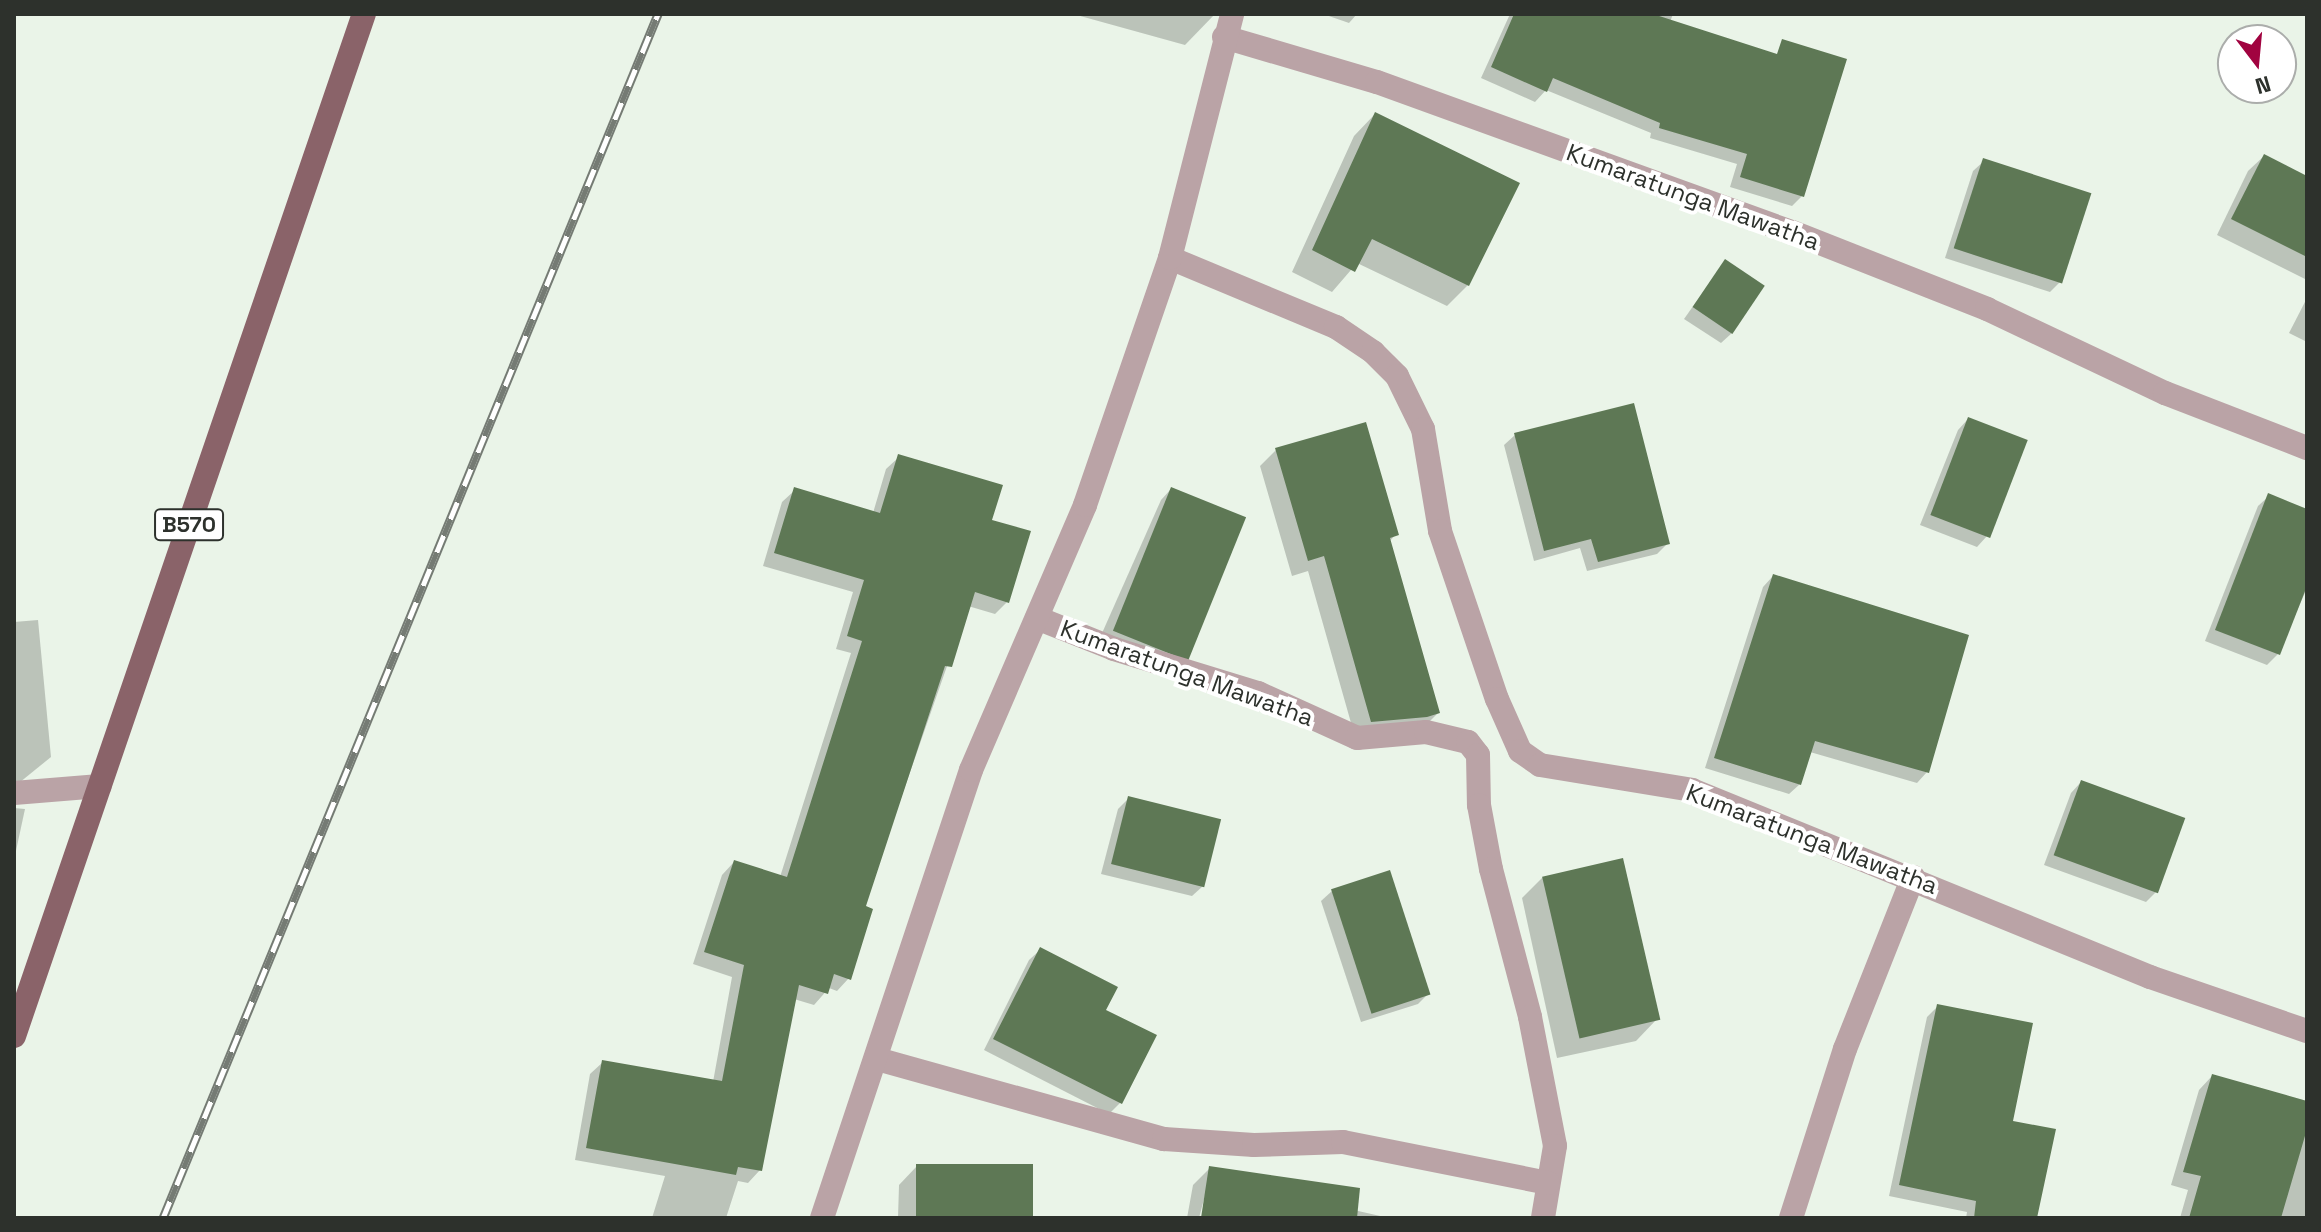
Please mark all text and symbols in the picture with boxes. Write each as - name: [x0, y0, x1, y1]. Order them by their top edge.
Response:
- north arrow: [2217, 24, 2297, 104]
- text: N: [2252, 70, 2274, 101]
- street label: Kumaratunga Mawatha: [1563, 138, 1823, 256]
- road number: B570: [153, 507, 225, 543]
- street label: Kumaratunga Mawatha: [1057, 614, 1317, 732]
- street label: Kumaratunga Mawatha: [1682, 778, 1942, 900]

